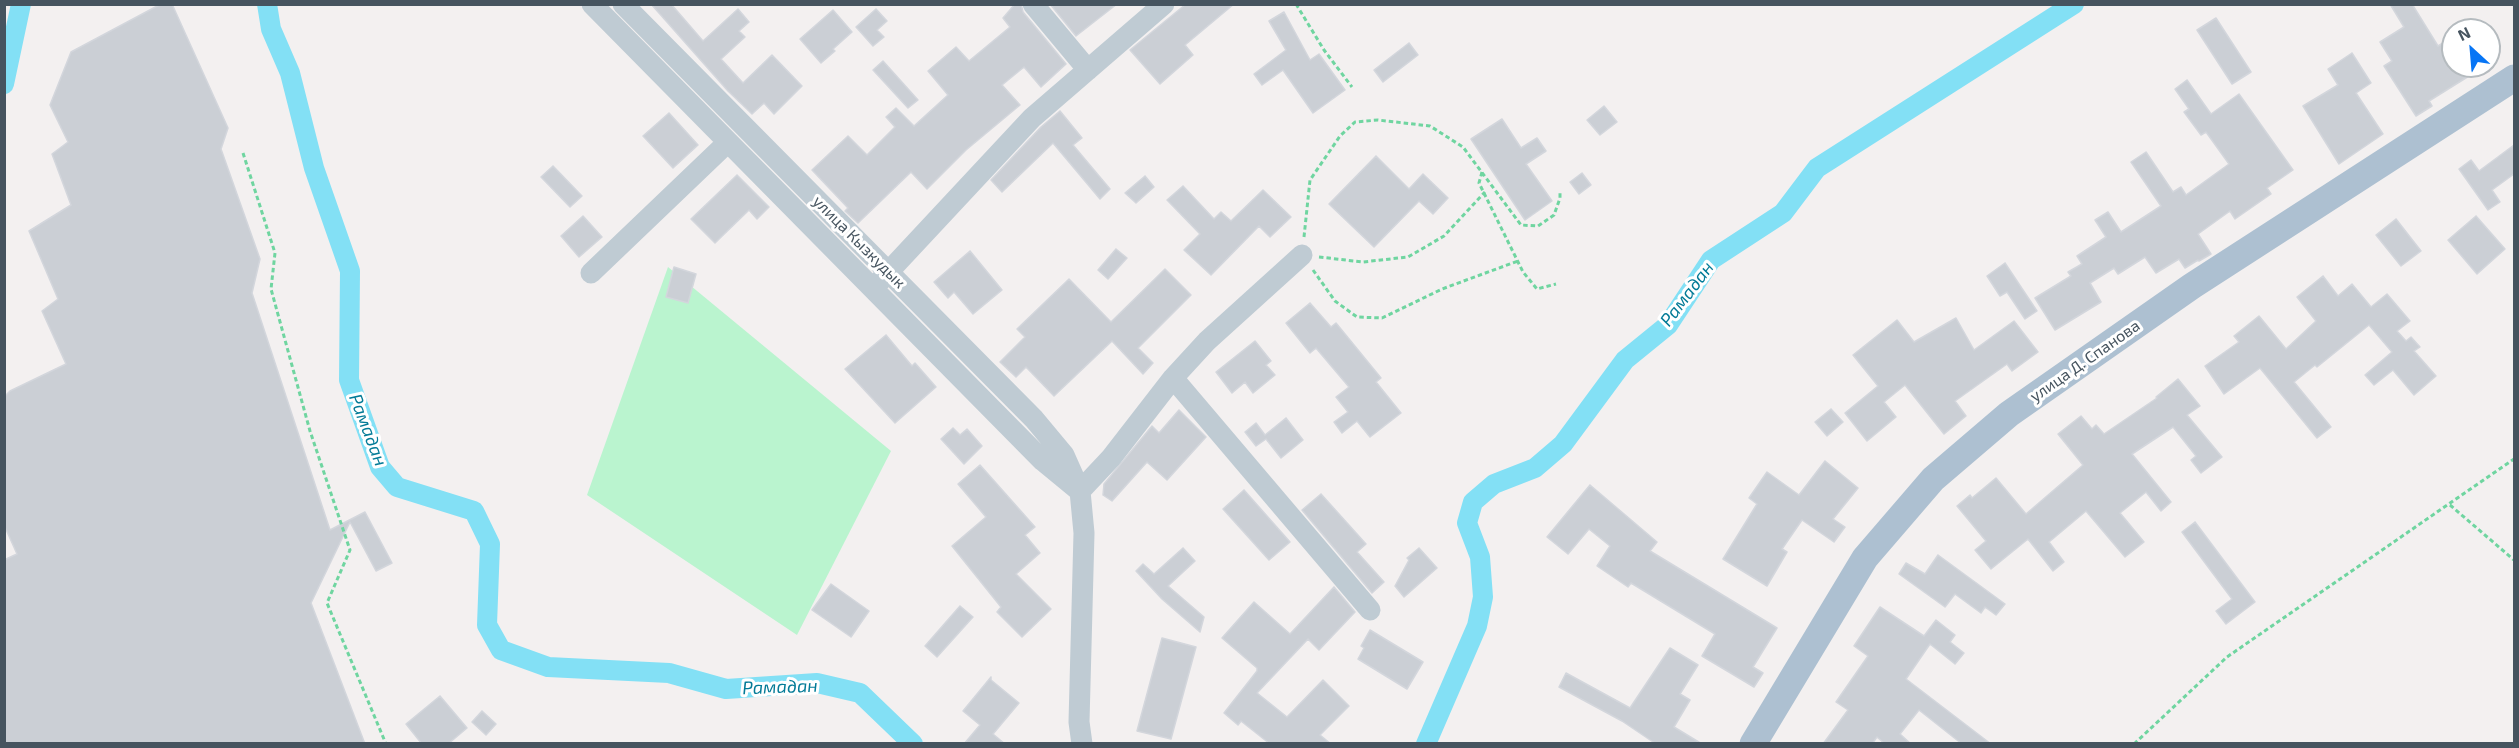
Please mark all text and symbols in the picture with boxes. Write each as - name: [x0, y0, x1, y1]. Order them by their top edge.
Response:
- north arrow: [2441, 18, 2501, 78]
- text: N: [2454, 22, 2473, 44]
- street label: улица Кызкудык: [809, 192, 909, 292]
- water label: Рамадан: [1656, 257, 1718, 331]
- street label: улица Д. Спанова: [2026, 316, 2144, 406]
- water label: Рамадан: [344, 391, 392, 469]
- water label: Рамадан: [742, 675, 818, 699]

